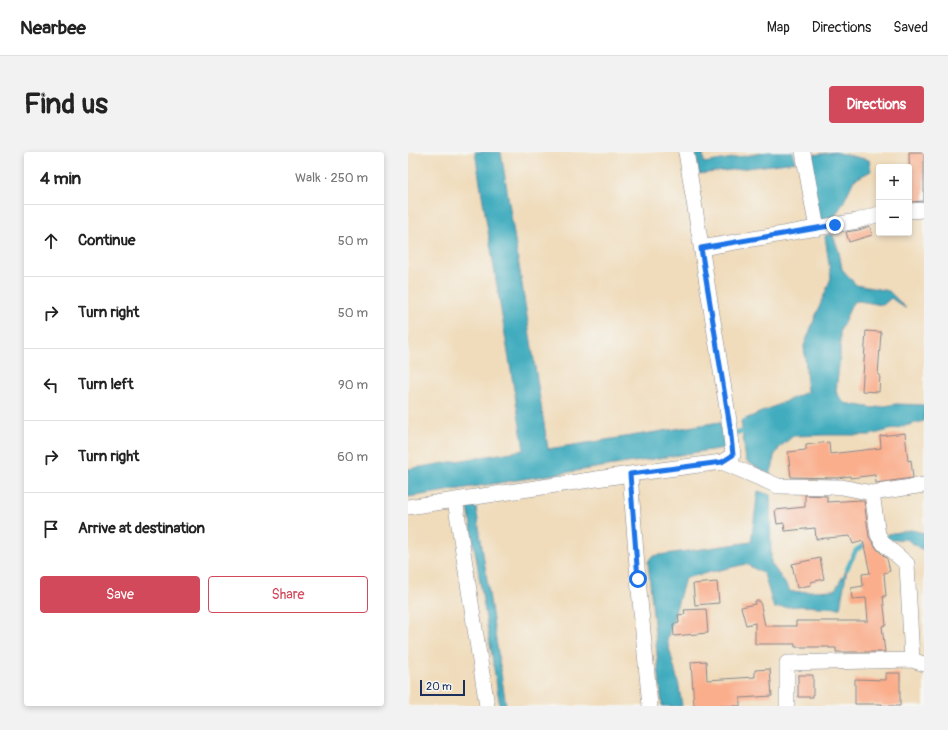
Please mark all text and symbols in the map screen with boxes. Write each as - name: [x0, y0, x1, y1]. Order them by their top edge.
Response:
- text: Nearbee: [20, 16, 86, 40]
- text: Map: [767, 19, 790, 36]
- text: Directions: [812, 19, 871, 36]
- text: Saved: [893, 19, 928, 36]
- button: Directions: [829, 86, 924, 123]
- text: Find us: [24, 87, 108, 122]
- map controls: [876, 164, 912, 236]
- button: +: [876, 164, 912, 200]
- text: 4 min: [40, 168, 81, 189]
- text: Walk · 250 m: [295, 170, 368, 186]
- button: −: [876, 200, 912, 236]
- route end: [826, 216, 844, 234]
- icon: ahead: [40, 230, 62, 252]
- text: Continue: [78, 231, 136, 250]
- text: 50 m: [338, 233, 368, 249]
- icon: right: [40, 302, 62, 324]
- text: Turn right: [78, 303, 139, 322]
- text: 50 m: [338, 305, 368, 321]
- icon: left: [40, 374, 62, 396]
- text: Turn left: [78, 375, 134, 394]
- text: 90 m: [338, 377, 368, 393]
- icon: right: [40, 446, 62, 468]
- text: Turn right: [78, 447, 139, 466]
- text: 60 m: [337, 449, 368, 465]
- icon: arrive: [40, 518, 62, 540]
- text: Arrive at destination: [78, 519, 205, 538]
- route start: [629, 570, 647, 588]
- button: Save: [40, 576, 200, 613]
- button: Share: [208, 576, 368, 613]
- scale bar: [420, 678, 465, 697]
- text: 20 m: [426, 680, 452, 693]

